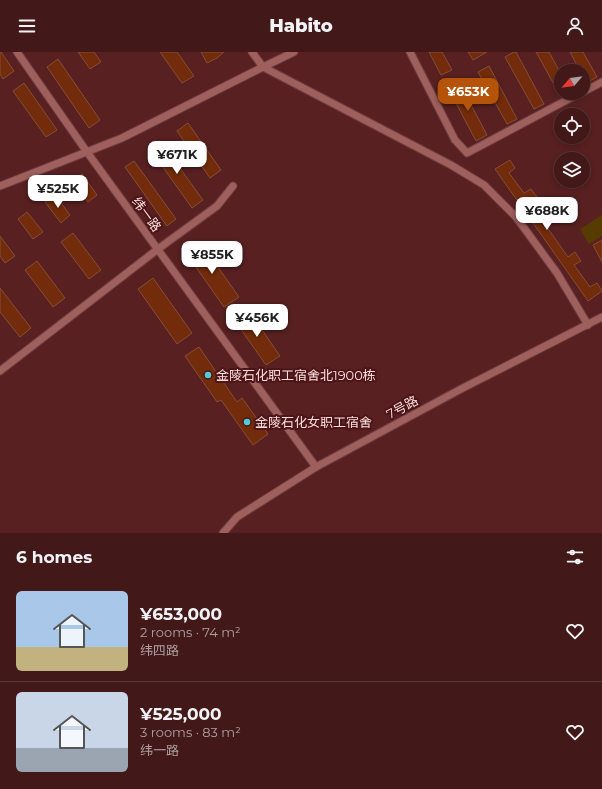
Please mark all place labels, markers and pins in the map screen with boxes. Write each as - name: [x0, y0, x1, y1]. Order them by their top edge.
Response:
- pin: ¥653K: [440, 78, 496, 112]
- pin: ¥671K: [149, 141, 205, 175]
- pin: ¥525K: [30, 175, 86, 209]
- pin: ¥688K: [519, 197, 575, 231]
- pin: ¥855K: [184, 241, 240, 275]
- pin: ¥456K: [229, 304, 285, 338]
- place label: 金陵石化职工宿舍北1900栋: [216, 367, 376, 383]
- marker: 金陵石化职工宿舍北1900栋: [203, 370, 213, 380]
- place label: 金陵石化女职工宿舍: [255, 414, 372, 430]
- marker: 金陵石化女职工宿舍: [242, 417, 252, 427]

